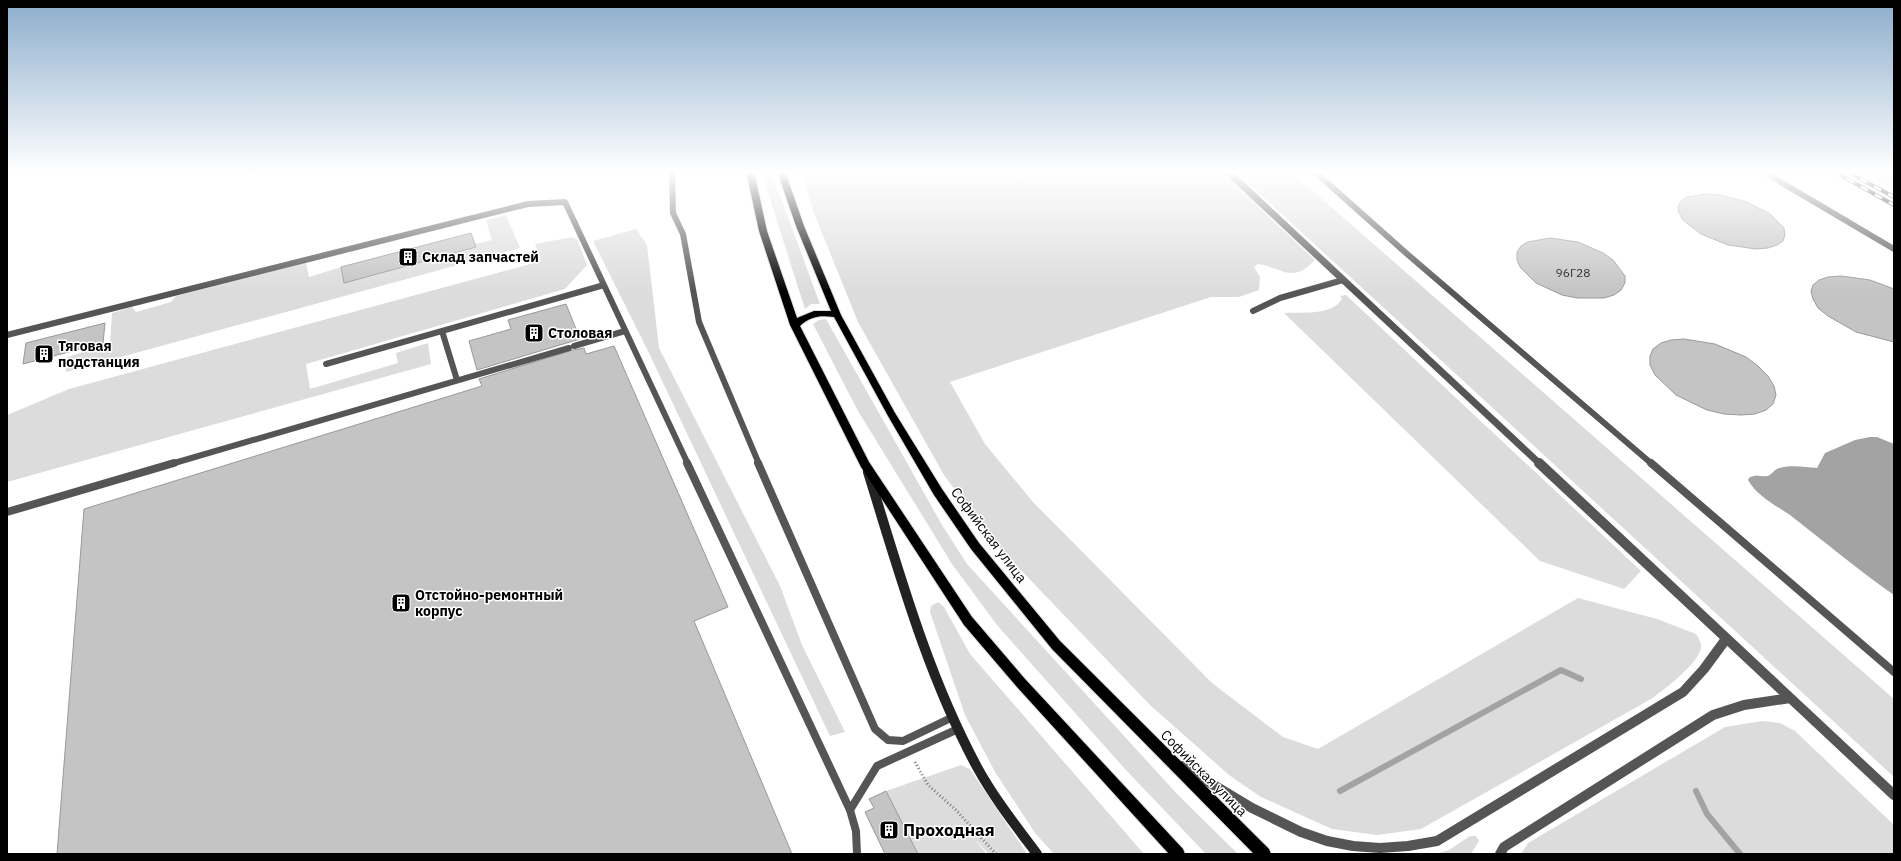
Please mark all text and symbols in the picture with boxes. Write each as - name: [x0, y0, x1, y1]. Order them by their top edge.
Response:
- building icon: Склад запчастей: [397, 246, 419, 268]
- place label: Склад запчастей: [422, 248, 539, 266]
- house number: 96Г28: [1556, 265, 1590, 280]
- building icon: Столовая: [523, 322, 545, 344]
- place label: Столовая: [548, 324, 612, 342]
- place label: Тяговая подстанция: [58, 337, 140, 371]
- building icon: Тяговая подстанция: [33, 343, 55, 365]
- street label: Софийская улица: [947, 484, 1031, 587]
- place label: Отстойно-ремонтный корпус: [415, 586, 563, 620]
- building icon: Отстойно-ремонтный корпус: [390, 592, 412, 614]
- street label: Софийская улица: [1157, 726, 1251, 820]
- building icon: Проходная: [878, 819, 900, 841]
- place label: Проходная: [903, 819, 995, 841]

